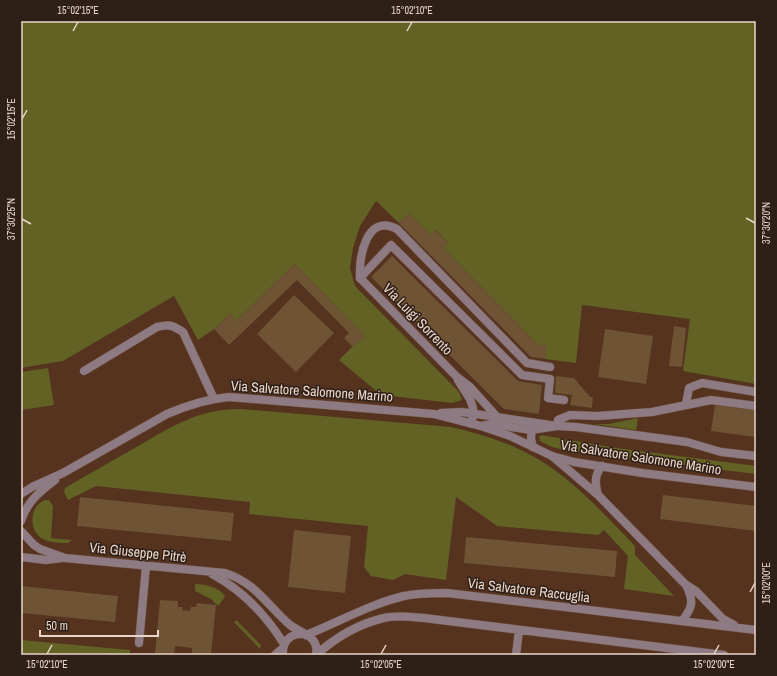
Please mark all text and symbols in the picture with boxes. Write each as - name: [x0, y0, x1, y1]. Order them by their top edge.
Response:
- text: 15°02'15"E: [57, 4, 99, 17]
- text: 15°02'10"E: [391, 4, 433, 17]
- text: 15°02'15"E: [5, 98, 18, 140]
- text: 37°30'25"N: [5, 198, 18, 240]
- text: 37°30'20"N: [760, 202, 773, 244]
- street label: Via Luigi Sorrento: [379, 279, 457, 359]
- street label: Via Salvatore Salomone Marino: [230, 376, 394, 406]
- street label: Via Salvatore Salomone Marino: [559, 435, 723, 479]
- street label: Via Giuseppe Pitrè: [89, 538, 187, 566]
- text: 15°02'00"E: [760, 562, 773, 604]
- street label: Via Salvatore Raccuglia: [467, 574, 592, 607]
- scale bar: [40, 612, 158, 638]
- text: 50 m: [46, 618, 68, 634]
- text: 15°02'10"E: [26, 658, 68, 671]
- text: 15°02'05"E: [360, 658, 402, 671]
- text: 15°02'00"E: [693, 658, 735, 671]

